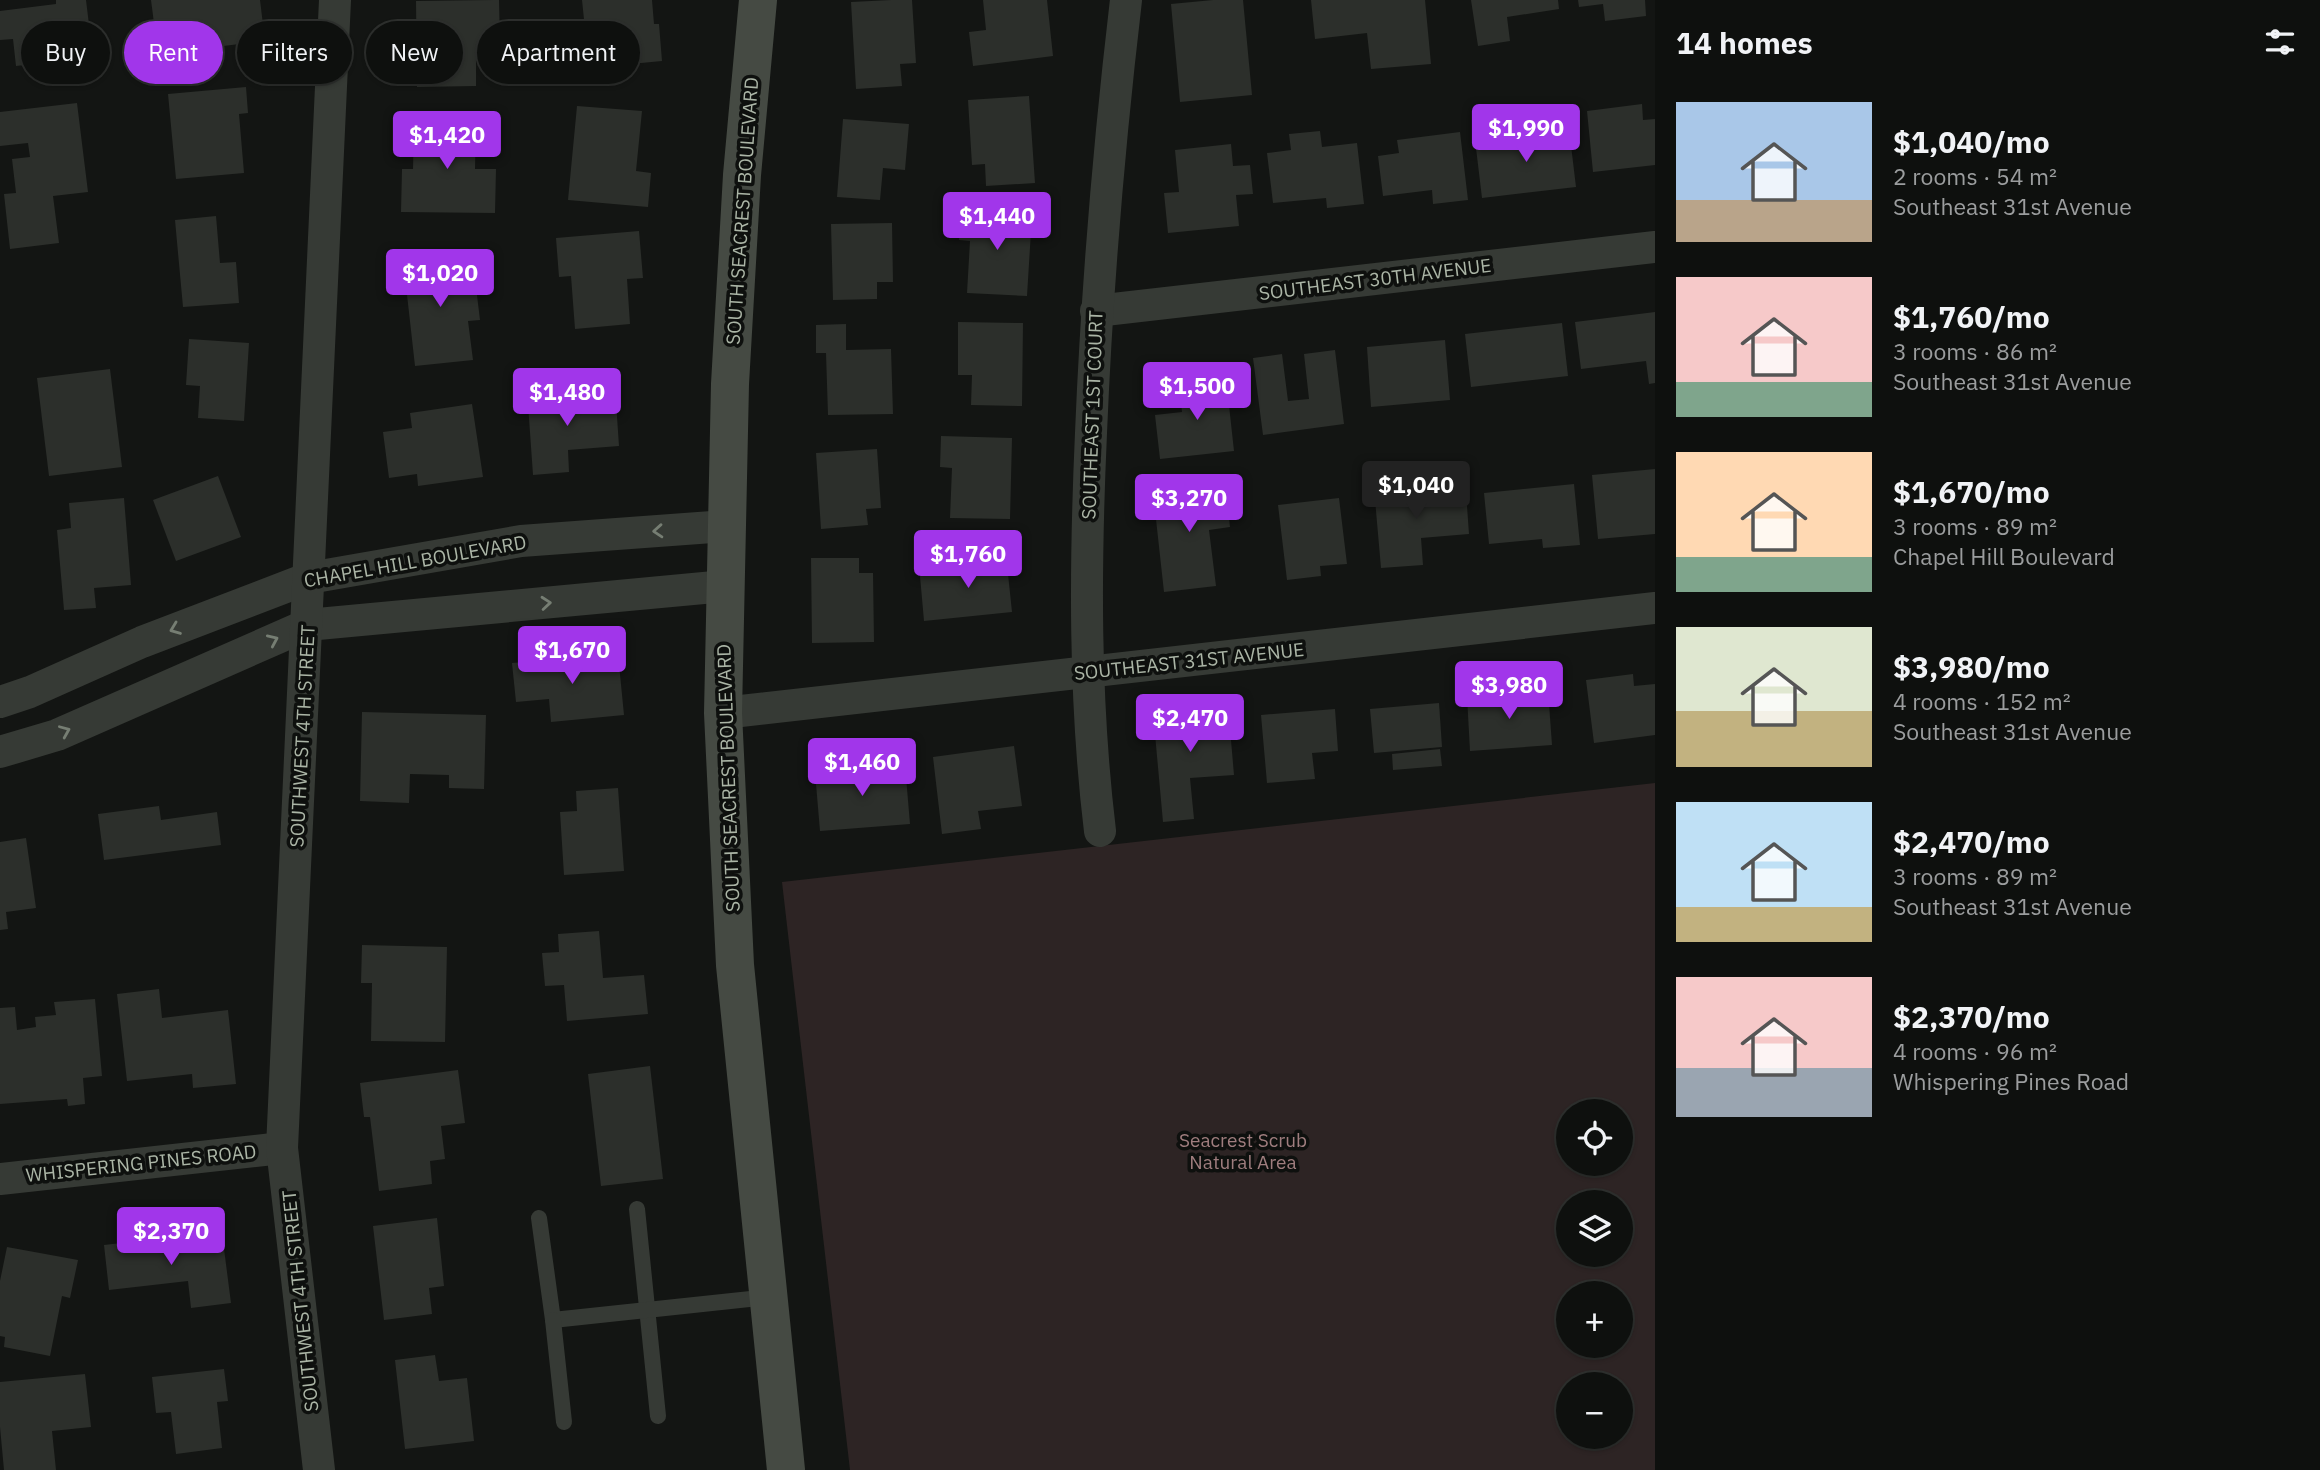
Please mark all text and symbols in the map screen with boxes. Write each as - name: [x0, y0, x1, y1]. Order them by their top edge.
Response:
- chip: Buy: [21, 21, 110, 84]
- chip: Rent: [124, 21, 223, 84]
- chip: Filters: [237, 21, 352, 84]
- chip: New: [366, 21, 463, 84]
- chip: Apartment: [477, 21, 640, 84]
- text: 14 homes: [1676, 23, 1813, 62]
- icon: filters: [2261, 23, 2299, 61]
- street label: SOUTH SEACREST BOULEVARD: [721, 76, 763, 346]
- pin: $1,990: [1469, 104, 1583, 164]
- pin: $1,420: [390, 111, 504, 171]
- text: $1,990: [1488, 112, 1564, 142]
- text: $1,420: [409, 119, 485, 149]
- text: $1,040/mo: [1893, 122, 2050, 161]
- icon: home: [1732, 130, 1816, 214]
- text: 2 rooms · 54 m²: [1893, 161, 2057, 191]
- text: Southeast 31st Avenue: [1893, 191, 2132, 221]
- pin: $1,440: [940, 192, 1054, 252]
- text: $1,440: [959, 200, 1035, 230]
- pin: $1,020: [383, 250, 497, 309]
- street label: SOUTHEAST 30TH AVENUE: [1257, 253, 1493, 305]
- text: $1,020: [402, 257, 478, 287]
- text: $1,760/mo: [1893, 297, 2050, 336]
- icon: home: [1732, 305, 1816, 389]
- street label: SOUTHEAST 1ST COURT: [1076, 310, 1108, 520]
- text: 3 rooms · 86 m²: [1893, 336, 2057, 366]
- pin: $1,500: [1140, 362, 1254, 422]
- text: Southeast 31st Avenue: [1893, 366, 2132, 396]
- pin: $1,480: [510, 368, 624, 428]
- text: $1,500: [1159, 370, 1235, 400]
- text: $1,480: [529, 376, 605, 406]
- pin: $1,040: [1359, 462, 1473, 521]
- text: $1,040: [1378, 469, 1454, 499]
- text: $1,670/mo: [1893, 472, 2050, 511]
- pin: $3,270: [1132, 475, 1246, 534]
- icon: home: [1732, 480, 1816, 564]
- text: $3,270: [1151, 482, 1227, 512]
- text: 3 rooms · 89 m²: [1893, 511, 2057, 541]
- one-way arrow: [653, 523, 664, 538]
- street label: CHAPEL HILL BOULEVARD: [302, 530, 528, 592]
- pin: $1,760: [911, 530, 1025, 590]
- text: $1,760: [930, 538, 1006, 568]
- text: Chapel Hill Boulevard: [1893, 541, 2115, 571]
- one-way arrow: [540, 596, 551, 611]
- one-way arrow: [169, 621, 181, 635]
- street label: SOUTHWEST 4TH STREET: [284, 624, 320, 848]
- pin: $1,670: [515, 626, 629, 686]
- one-way arrow: [266, 634, 278, 648]
- text: $1,670: [534, 634, 610, 664]
- street label: SOUTHEAST 31ST AVENUE: [1073, 637, 1305, 685]
- street label: SOUTH SEACREST BOULEVARD: [711, 643, 745, 913]
- text: $3,980/mo: [1893, 647, 2050, 686]
- icon: home: [1732, 655, 1816, 739]
- pin: $3,980: [1452, 662, 1566, 721]
- text: $3,980: [1471, 669, 1547, 699]
- text: 4 rooms · 152 m²: [1893, 686, 2071, 716]
- pin: $2,470: [1133, 694, 1247, 754]
- text: $2,470: [1152, 702, 1228, 732]
- text: Southeast 31st Avenue: [1893, 716, 2132, 746]
- one-way arrow: [58, 725, 70, 739]
- pin: $1,460: [805, 738, 919, 798]
- text: $1,460: [824, 746, 900, 776]
- text: $2,470/mo: [1893, 822, 2050, 861]
- icon: home: [1732, 830, 1816, 914]
- text: 3 rooms · 89 m²: [1893, 861, 2057, 891]
- text: Southeast 31st Avenue: [1893, 891, 2132, 921]
- text: $2,370/mo: [1893, 997, 2050, 1036]
- icon: home: [1732, 1005, 1816, 1089]
- text: 4 rooms · 96 m²: [1893, 1036, 2057, 1066]
- text: Whispering Pines Road: [1893, 1066, 2129, 1096]
- map controls: [1556, 1099, 1633, 1449]
- button: locate: [1556, 1099, 1633, 1176]
- park label: Seacrest Scrub Natural Area: [1179, 1128, 1307, 1174]
- street label: WHISPERING PINES ROAD: [25, 1139, 257, 1187]
- street label: SOUTHWEST 4TH STREET: [276, 1189, 324, 1413]
- button: layers: [1556, 1190, 1633, 1267]
- pin: $2,370: [114, 1208, 228, 1267]
- text: $2,370: [133, 1215, 209, 1245]
- button: +: [1556, 1281, 1633, 1358]
- button: −: [1556, 1372, 1633, 1449]

